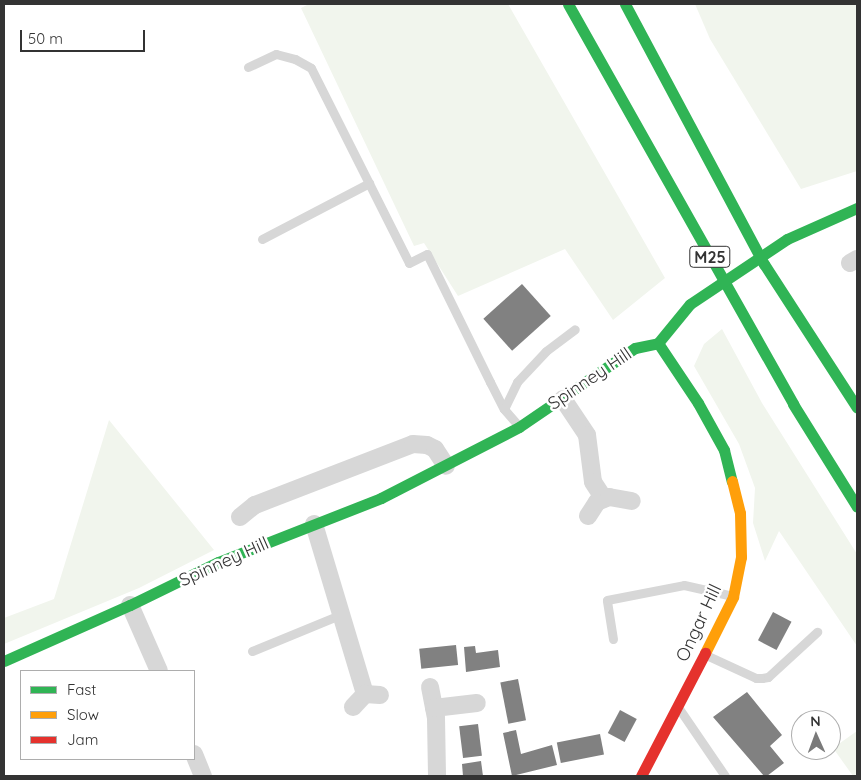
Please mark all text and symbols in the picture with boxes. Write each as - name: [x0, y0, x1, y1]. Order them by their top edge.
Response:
- scale bar: [22, 20, 148, 52]
- text: 50 m: [28, 29, 63, 48]
- road number: M25: [689, 243, 731, 270]
- street label: Spinney Hill: [544, 343, 636, 415]
- street label: Spinney Hill: [176, 533, 272, 591]
- street label: Ongar Hill: [672, 581, 726, 665]
- legend: [20, 670, 195, 760]
- text: Fast: [67, 680, 96, 699]
- text: Slow: [67, 705, 99, 724]
- north arrow: [791, 710, 841, 760]
- text: N: [810, 712, 821, 730]
- text: Jam: [67, 730, 98, 749]

